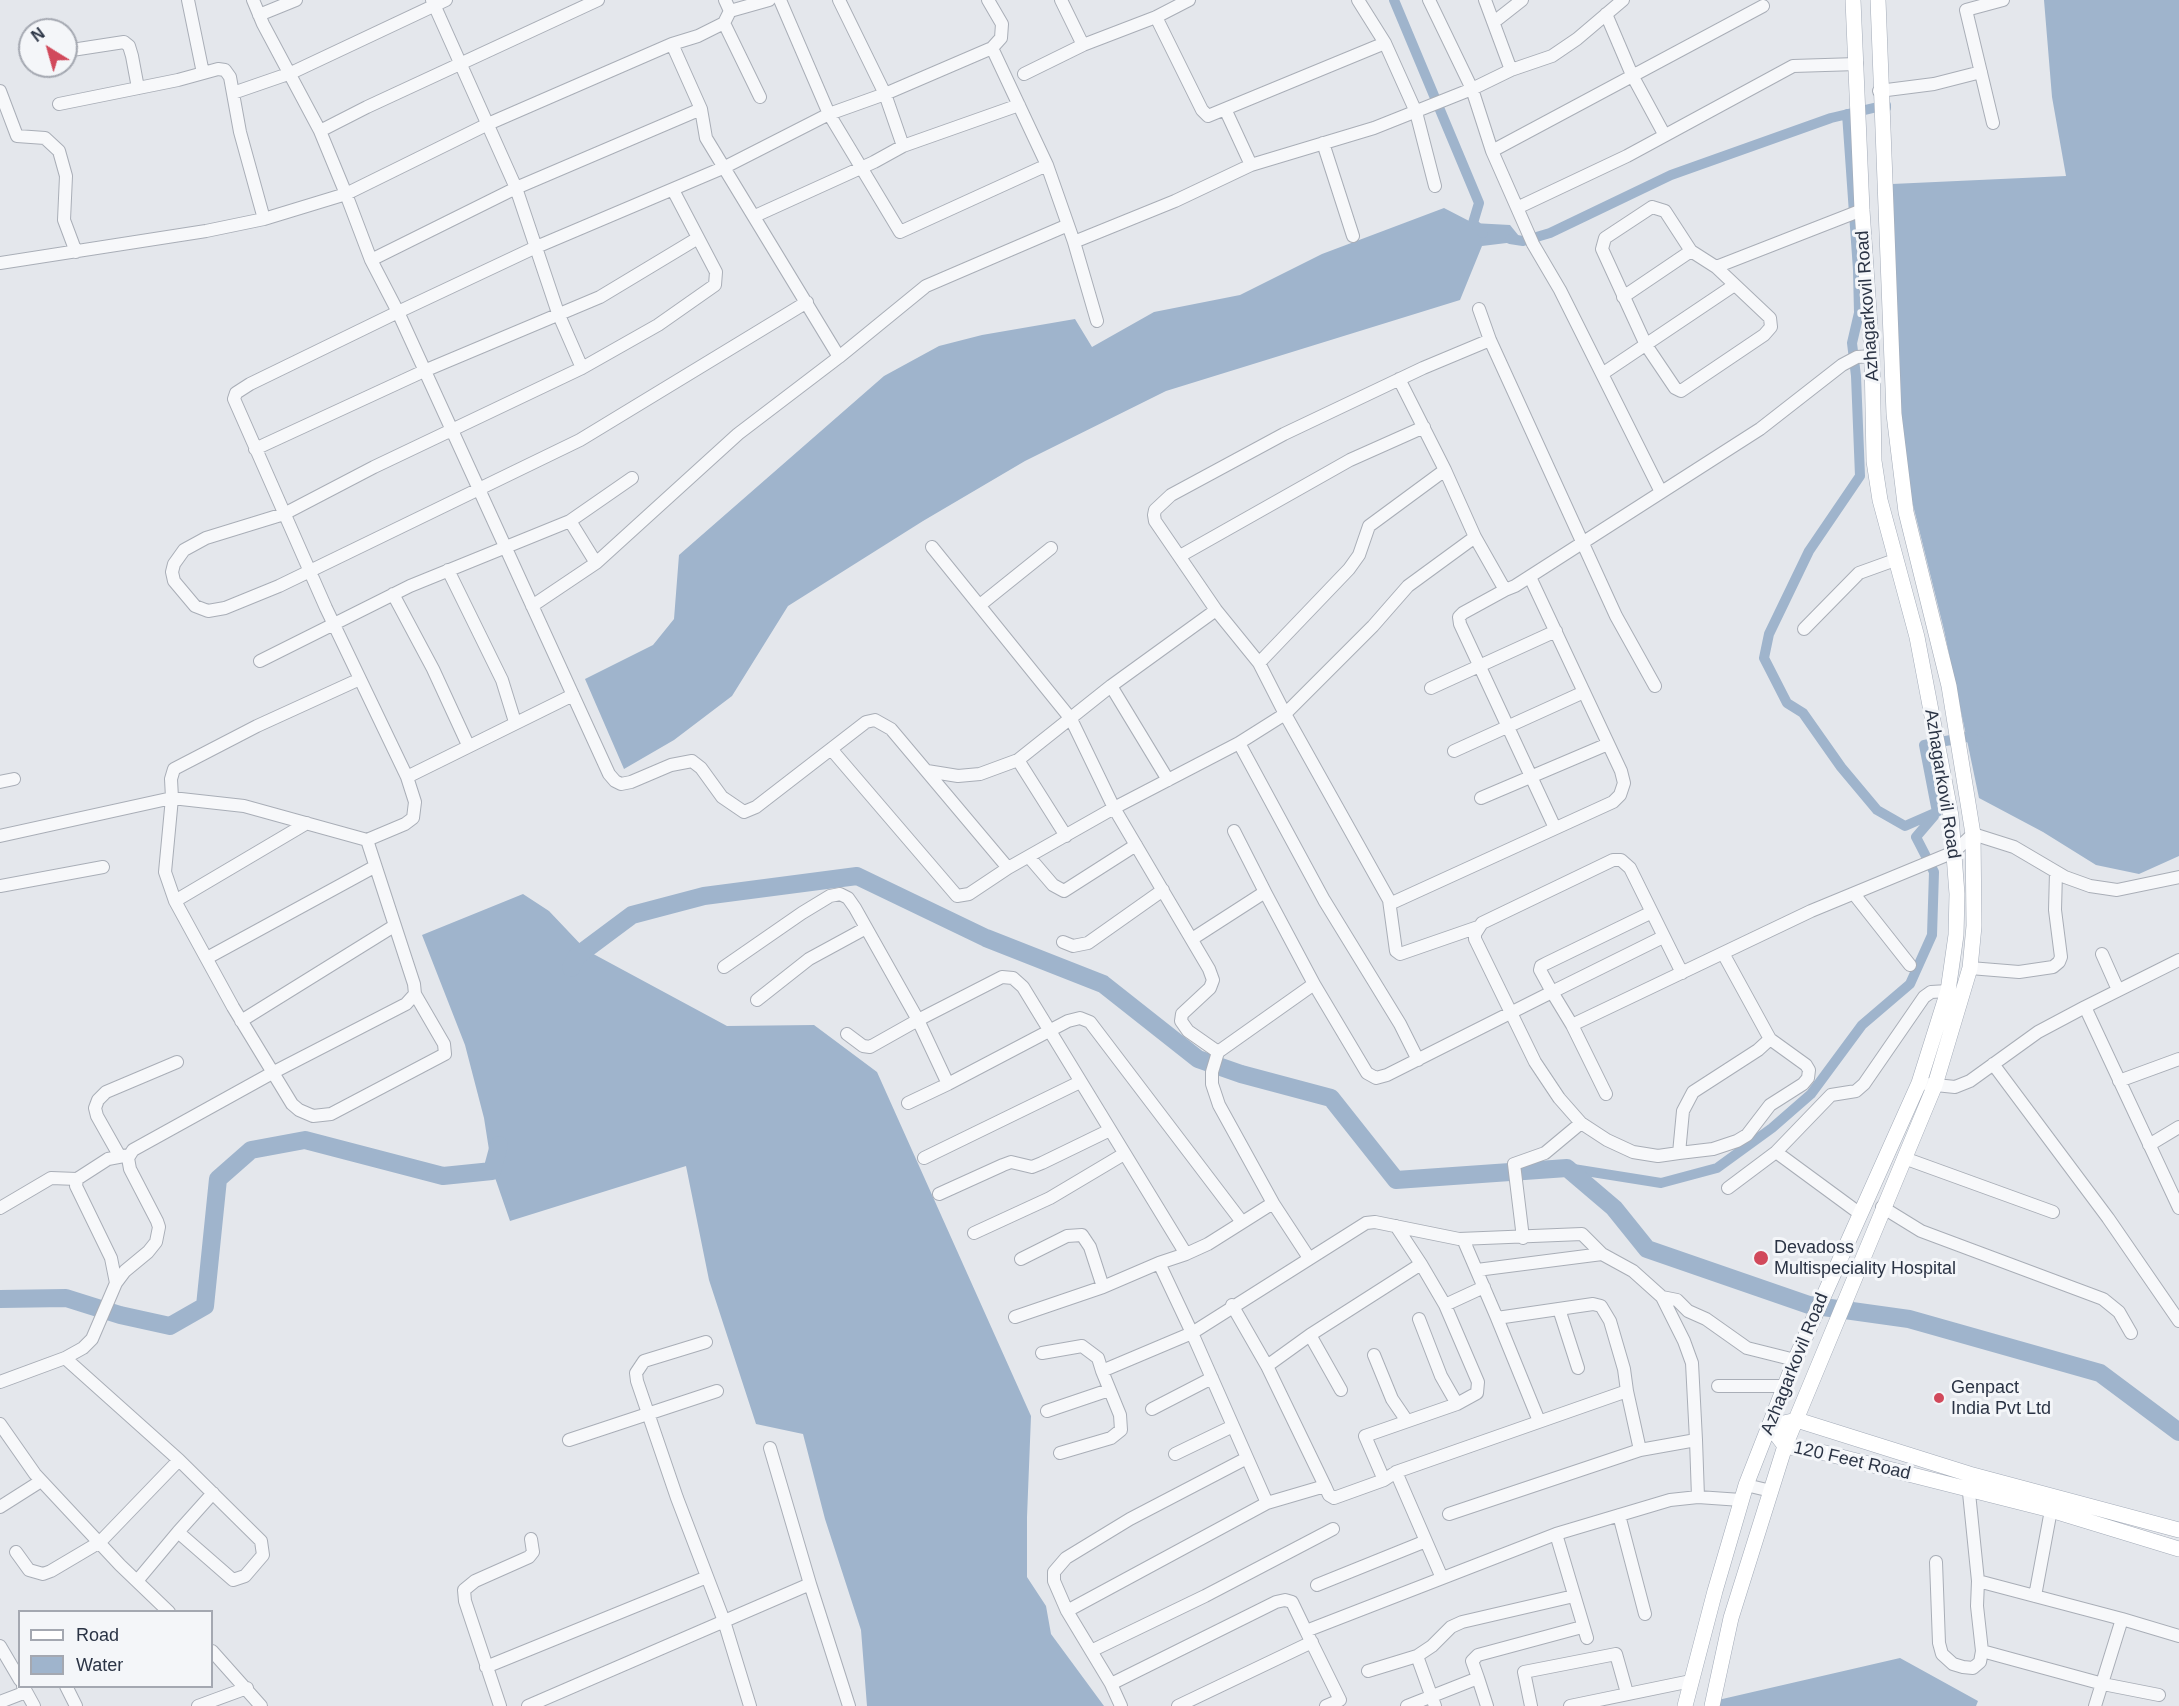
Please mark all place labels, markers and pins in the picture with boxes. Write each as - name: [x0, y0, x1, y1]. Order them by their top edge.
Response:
- place label: Devadoss Multispeciality Hospital: [1774, 1237, 1956, 1280]
- marker: Devadoss Multispeciality Hospital: [1752, 1249, 1770, 1267]
- place label: Genpact India Pvt Ltd: [1951, 1377, 2051, 1420]
- marker: Genpact India Pvt Ltd: [1932, 1391, 1946, 1405]

